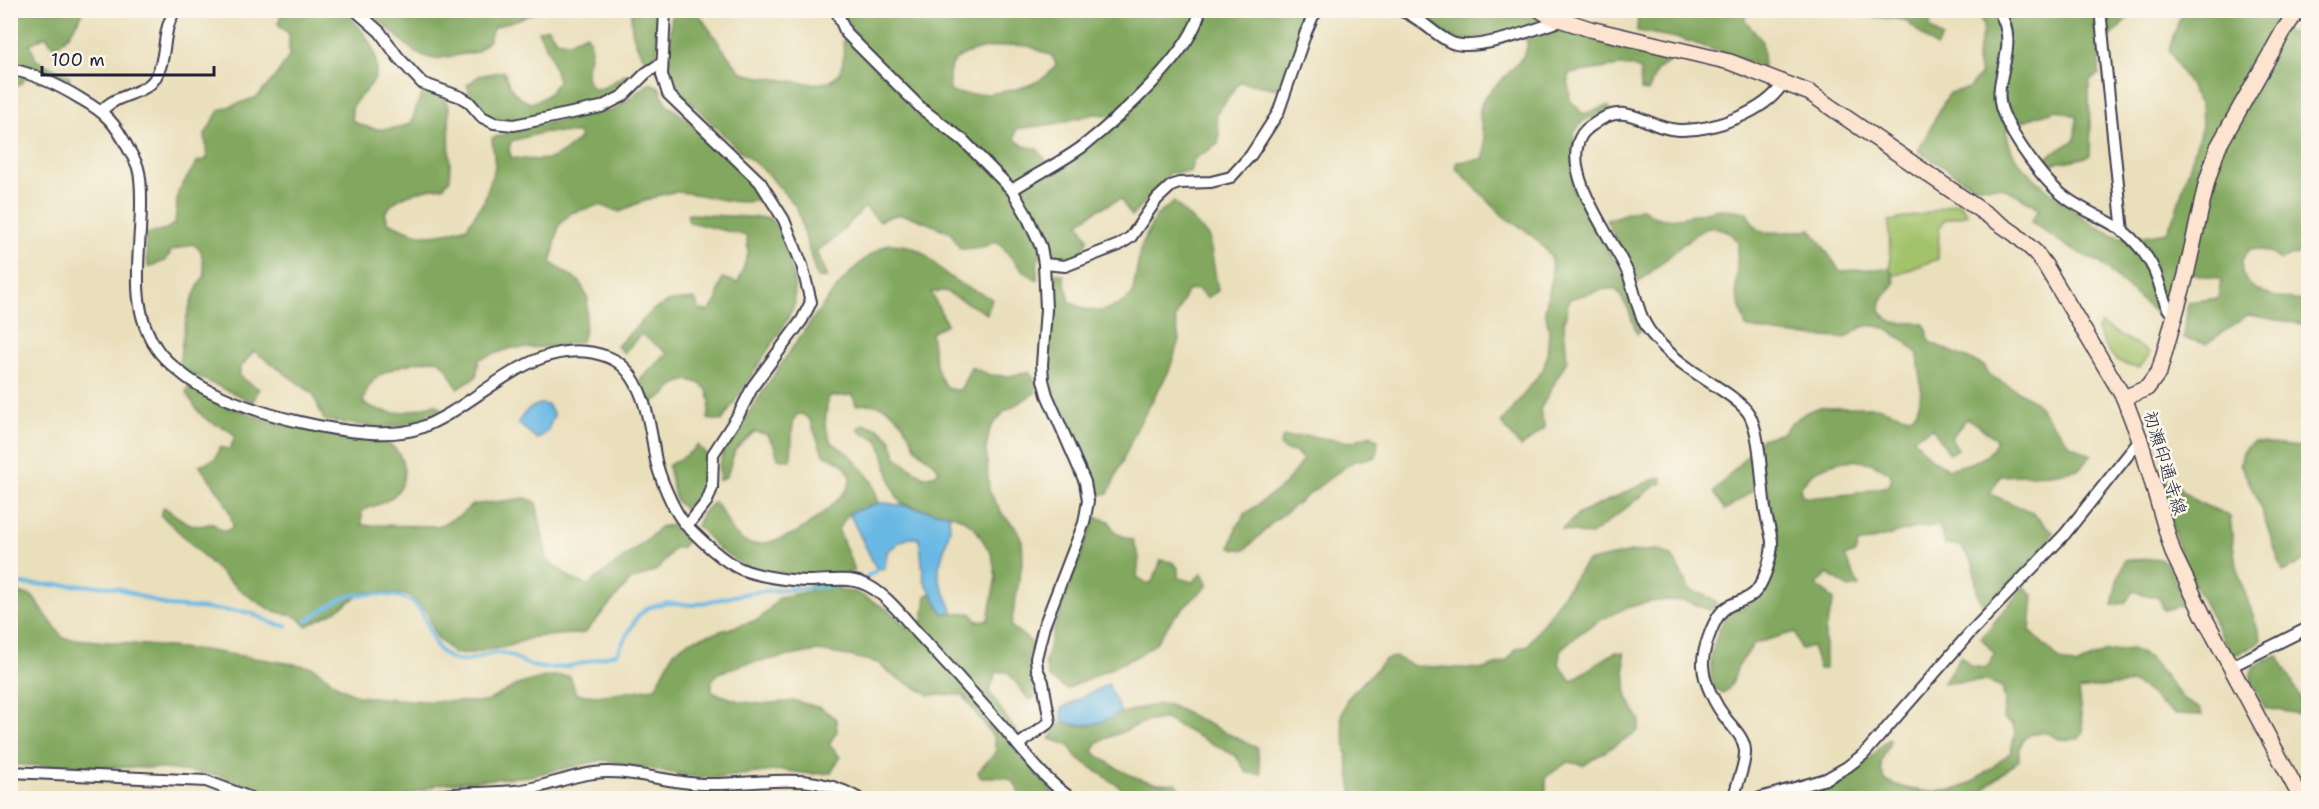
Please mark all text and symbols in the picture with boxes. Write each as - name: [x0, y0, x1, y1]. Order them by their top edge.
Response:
- scale bar: [42, 39, 214, 77]
- text: 100 m: [51, 48, 105, 72]
- street label: 初瀬印通寺線: [2138, 408, 2192, 518]

